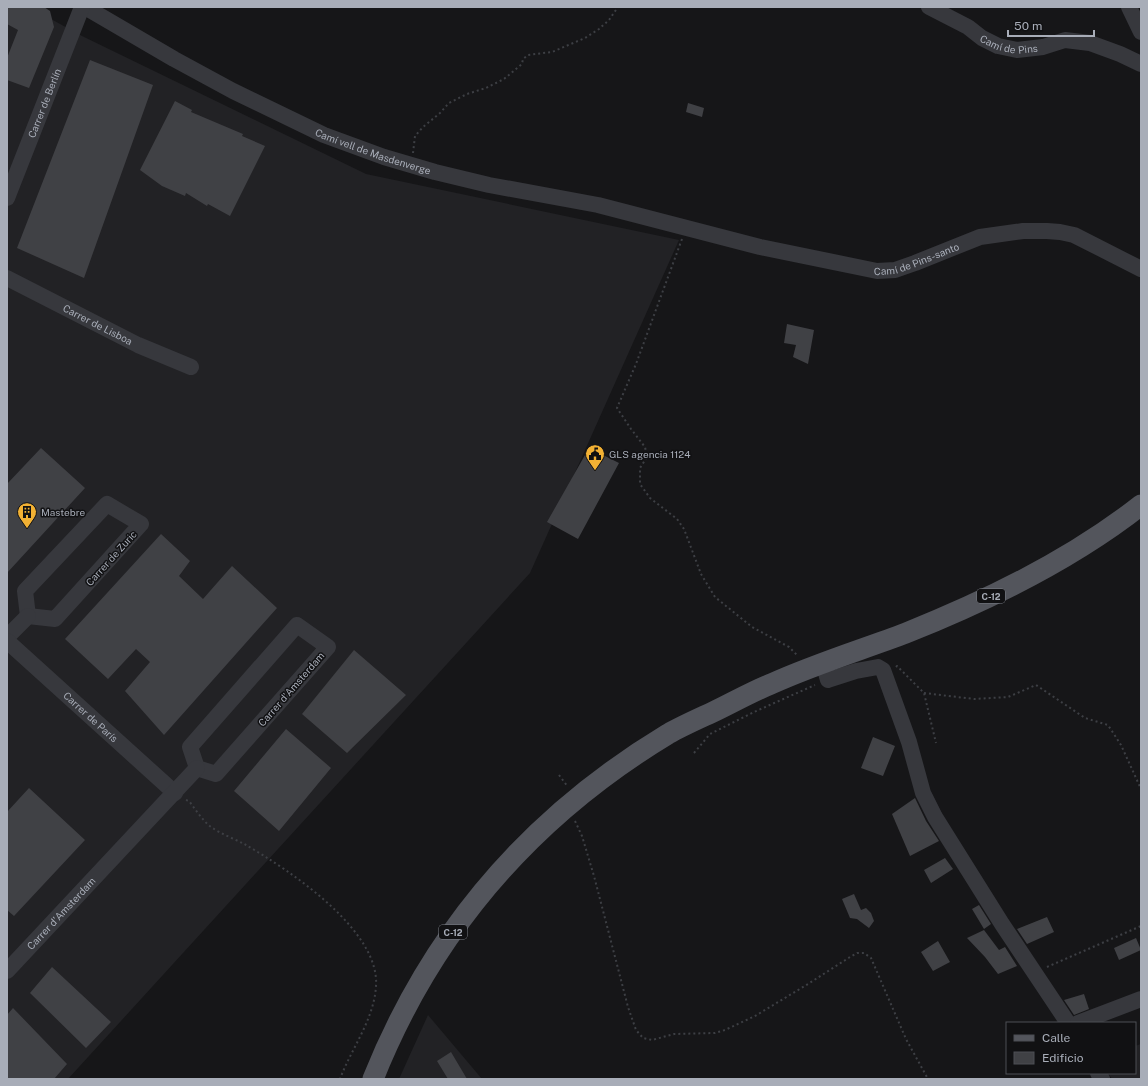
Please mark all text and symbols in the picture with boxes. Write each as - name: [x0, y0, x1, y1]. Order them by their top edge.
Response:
- scale bar: [1008, 12, 1094, 38]
- text: 50 m: [1014, 19, 1042, 33]
- street label: Camí de Pins: [978, 32, 1038, 56]
- street label: Carrer de Berlín: [25, 66, 63, 140]
- street label: Camí vell de Masdenverge: [313, 126, 433, 177]
- street label: Camí de Pins-santo: [874, 240, 961, 277]
- street label: Carrer de Lisboa: [61, 302, 135, 347]
- public building icon: GLS agencia 1124: [584, 443, 606, 471]
- place label: GLS agencia 1124: [609, 448, 691, 460]
- building icon: Mastebre: [16, 501, 38, 529]
- place label: Mastebre: [41, 506, 85, 518]
- street label: Carrer de Zuric: [83, 528, 139, 588]
- road number: C-12: [977, 589, 1005, 603]
- street label: Carrer d'Amsterdam: [256, 649, 326, 729]
- street label: Carrer de París: [61, 689, 121, 744]
- street label: Carrer d'Amsterdam: [24, 875, 98, 952]
- road number: C-12: [439, 925, 467, 939]
- legend: [1006, 1022, 1136, 1074]
- text: Calle: [1042, 1031, 1071, 1045]
- text: Edificio: [1042, 1051, 1084, 1065]

